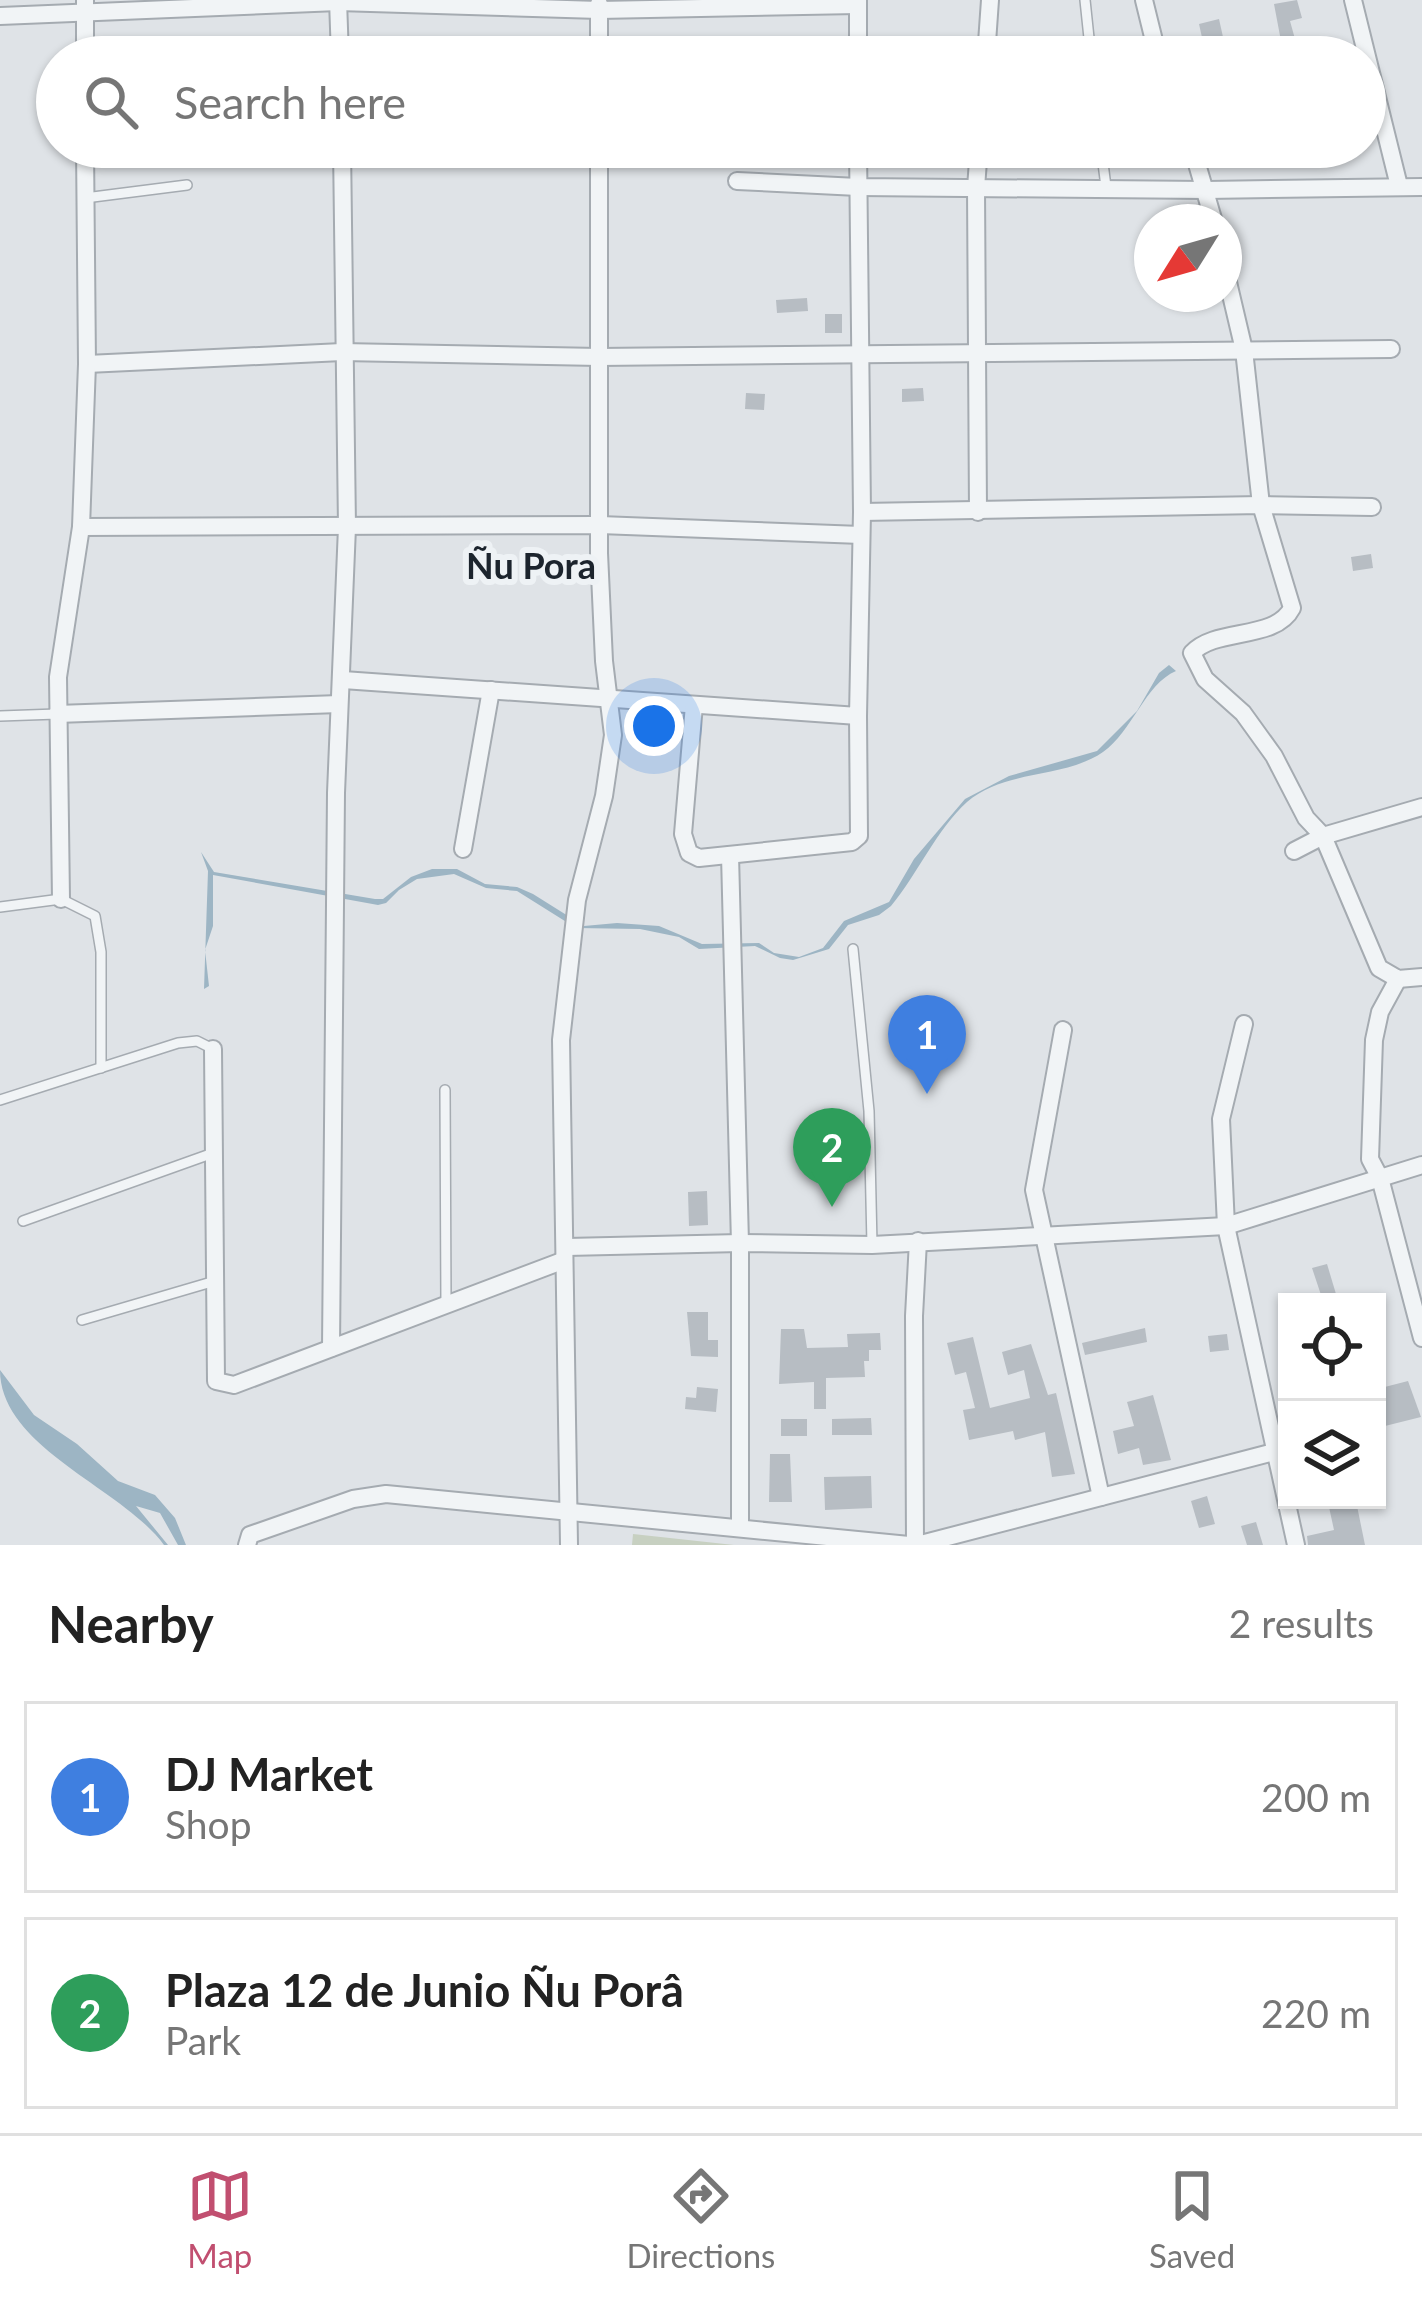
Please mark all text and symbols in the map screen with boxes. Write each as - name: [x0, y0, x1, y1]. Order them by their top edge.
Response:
- search box: [36, 36, 1386, 168]
- icon: search: [78, 69, 144, 135]
- text: Search here: [174, 75, 406, 129]
- north arrow: [1134, 204, 1242, 312]
- district label: Ñu Pora: [466, 543, 596, 587]
- your location: [624, 696, 684, 756]
- pin: 1: [888, 995, 966, 1094]
- pin: 2: [793, 1108, 871, 1207]
- map controls: [1278, 1293, 1386, 1509]
- button: locate: [1278, 1293, 1386, 1401]
- button: layers: [1278, 1401, 1386, 1509]
- text: Nearby: [48, 1593, 214, 1654]
- text: 2 results: [1229, 1600, 1374, 1646]
- text: DJ Market: [165, 1747, 373, 1801]
- text: 1: [79, 1774, 101, 1820]
- text: 200 m: [1261, 1774, 1371, 1820]
- text: Shop: [165, 1801, 252, 1847]
- text: Plaza 12 de Junio Ñu Porâ: [165, 1963, 684, 2017]
- text: 2: [79, 1990, 101, 2036]
- text: 220 m: [1261, 1990, 1371, 2036]
- text: Park: [165, 2017, 241, 2063]
- tab: Map: [187, 2163, 253, 2275]
- tab: Directions: [626, 2163, 775, 2275]
- tab: Saved: [1149, 2163, 1235, 2275]

